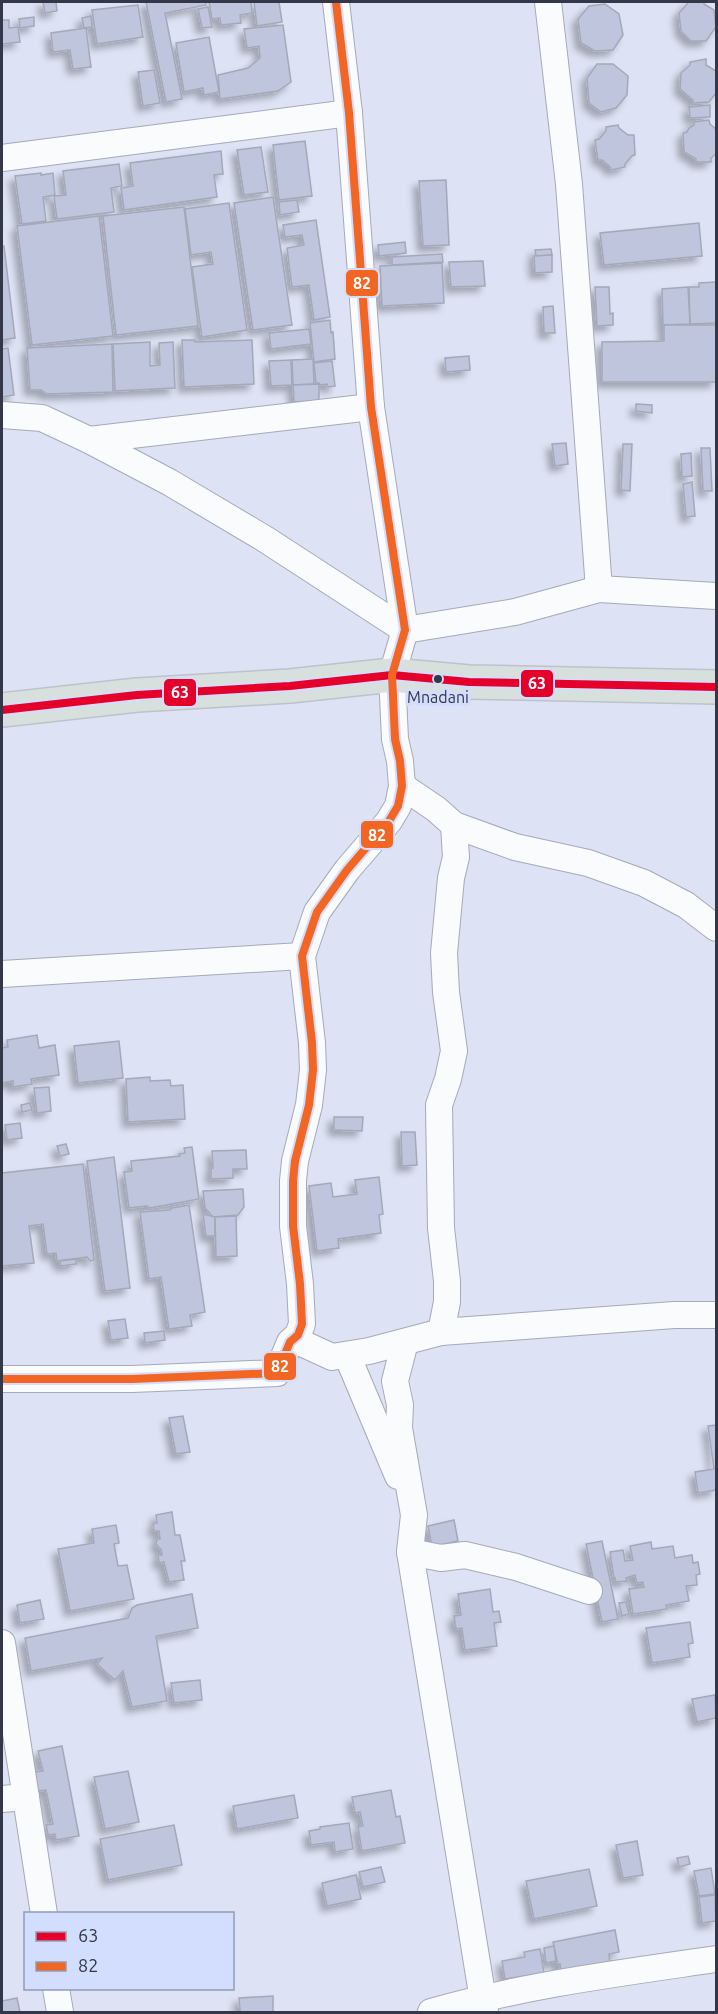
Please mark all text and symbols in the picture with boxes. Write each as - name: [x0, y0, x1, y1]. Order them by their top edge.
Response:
- line badge: 82: [345, 269, 379, 297]
- text: 82: [353, 274, 371, 292]
- line badge: 63: [520, 669, 554, 698]
- marker: Mnadani: [432, 673, 444, 685]
- text: 63: [528, 674, 546, 692]
- line badge: 63: [163, 678, 197, 707]
- text: 63: [171, 683, 189, 701]
- place label: Mnadani: [407, 688, 469, 706]
- line badge: 82: [360, 820, 394, 849]
- text: 82: [368, 826, 386, 844]
- line badge: 82: [263, 1352, 297, 1381]
- text: 82: [271, 1357, 289, 1375]
- legend: [24, 1912, 234, 1990]
- text: 63: [78, 1925, 98, 1945]
- text: 82: [78, 1955, 98, 1975]

